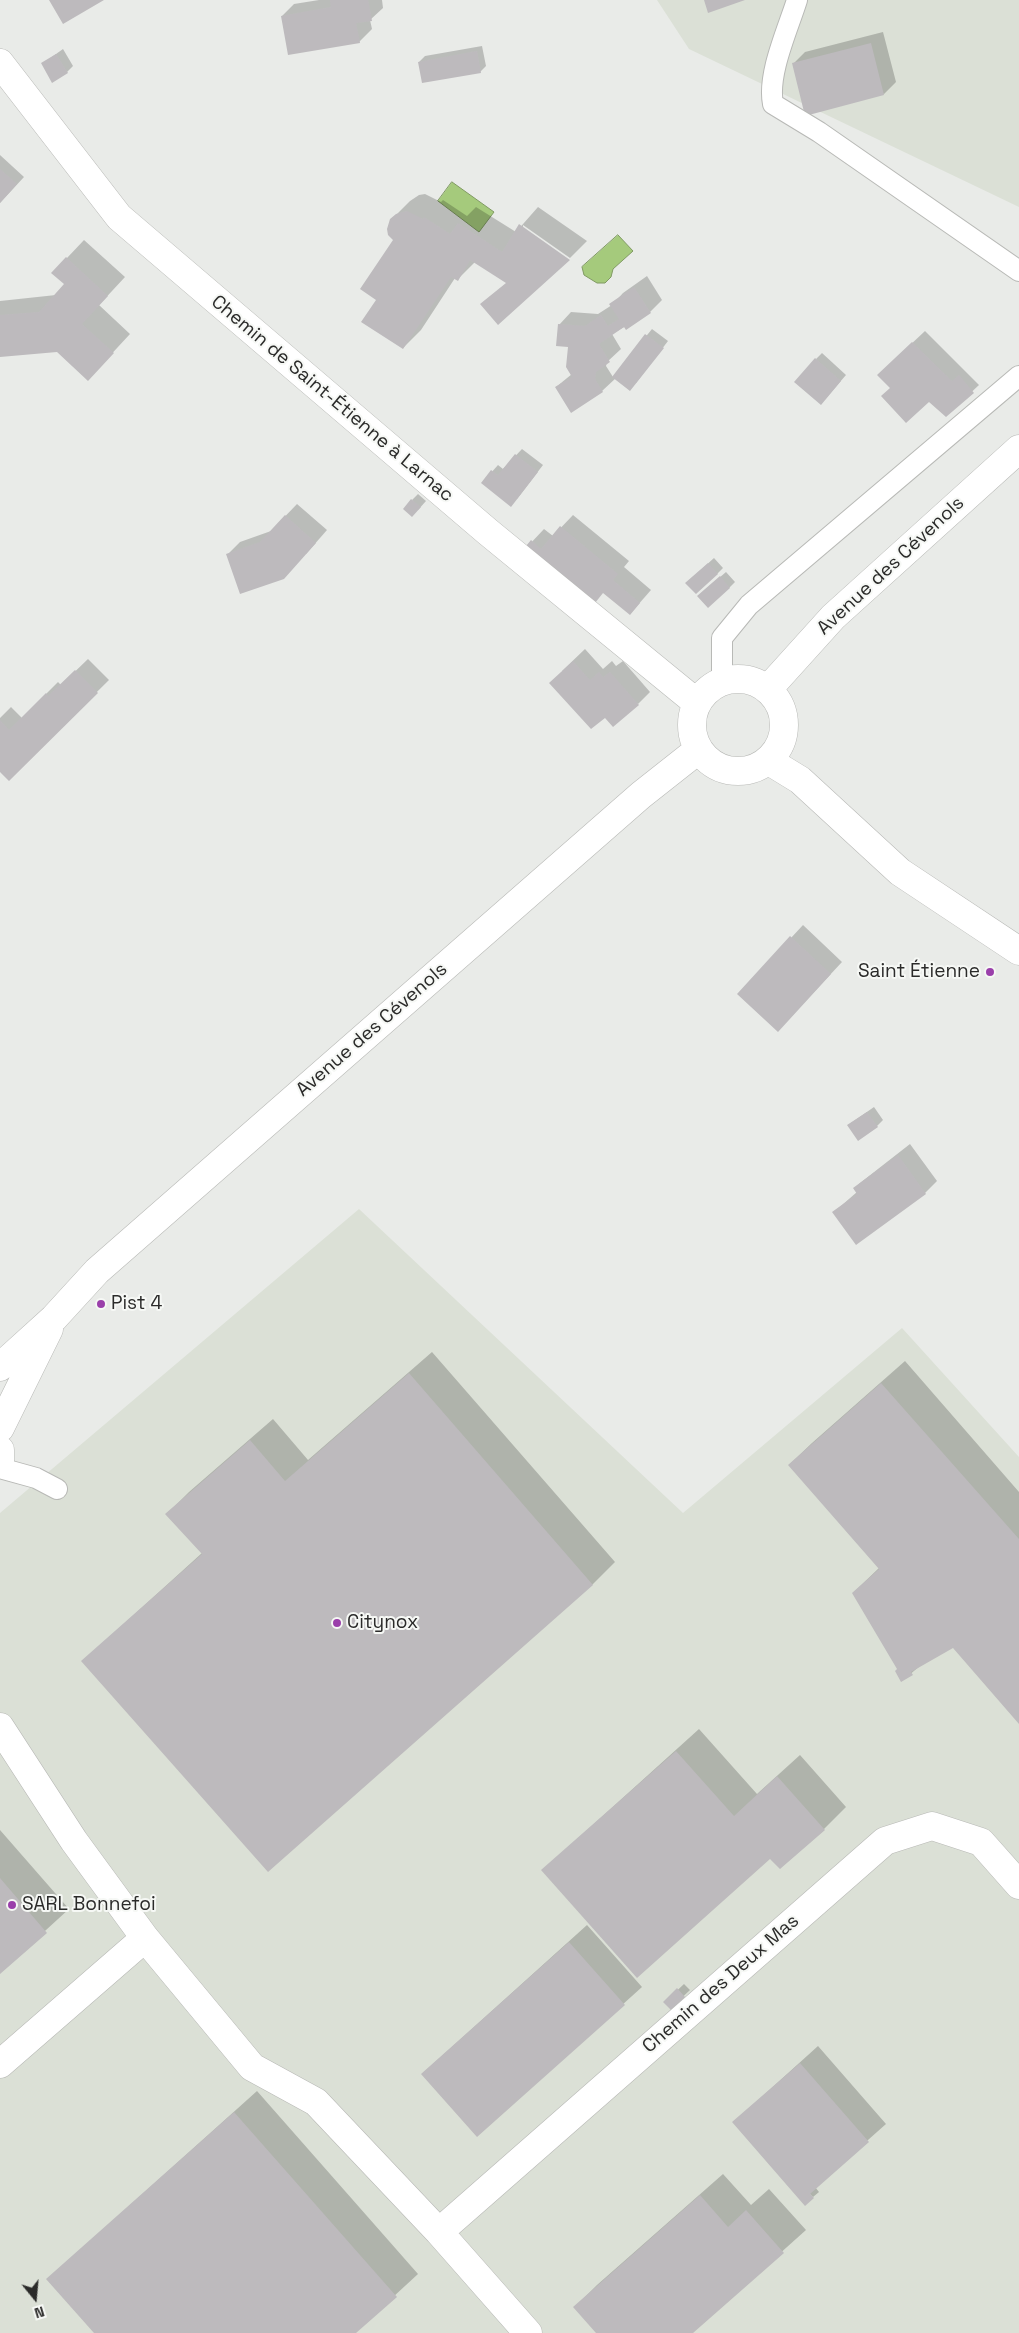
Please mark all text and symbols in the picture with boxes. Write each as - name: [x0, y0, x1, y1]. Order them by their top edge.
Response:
- street label: Chemin de Saint-Étienne à Larnac: [206, 291, 458, 507]
- street label: Avenue des Cévenols: [813, 492, 969, 640]
- street label: Avenue des Cévenols: [292, 958, 452, 1102]
- place label: Saint Étienne: [858, 961, 980, 983]
- marker: Saint Étienne: [984, 966, 996, 978]
- place label: Pist 4: [111, 1293, 162, 1315]
- marker: Pist 4: [95, 1298, 107, 1310]
- place label: Citynox: [347, 1612, 418, 1634]
- marker: Citynox: [331, 1617, 343, 1629]
- place label: SARL Bonnefoi: [22, 1894, 156, 1916]
- marker: SARL Bonnefoi: [6, 1899, 18, 1911]
- street label: Chemin des Deux Mas: [638, 1910, 804, 2058]
- north arrow: [10, 2273, 60, 2323]
- text: N: [32, 2302, 47, 2322]

